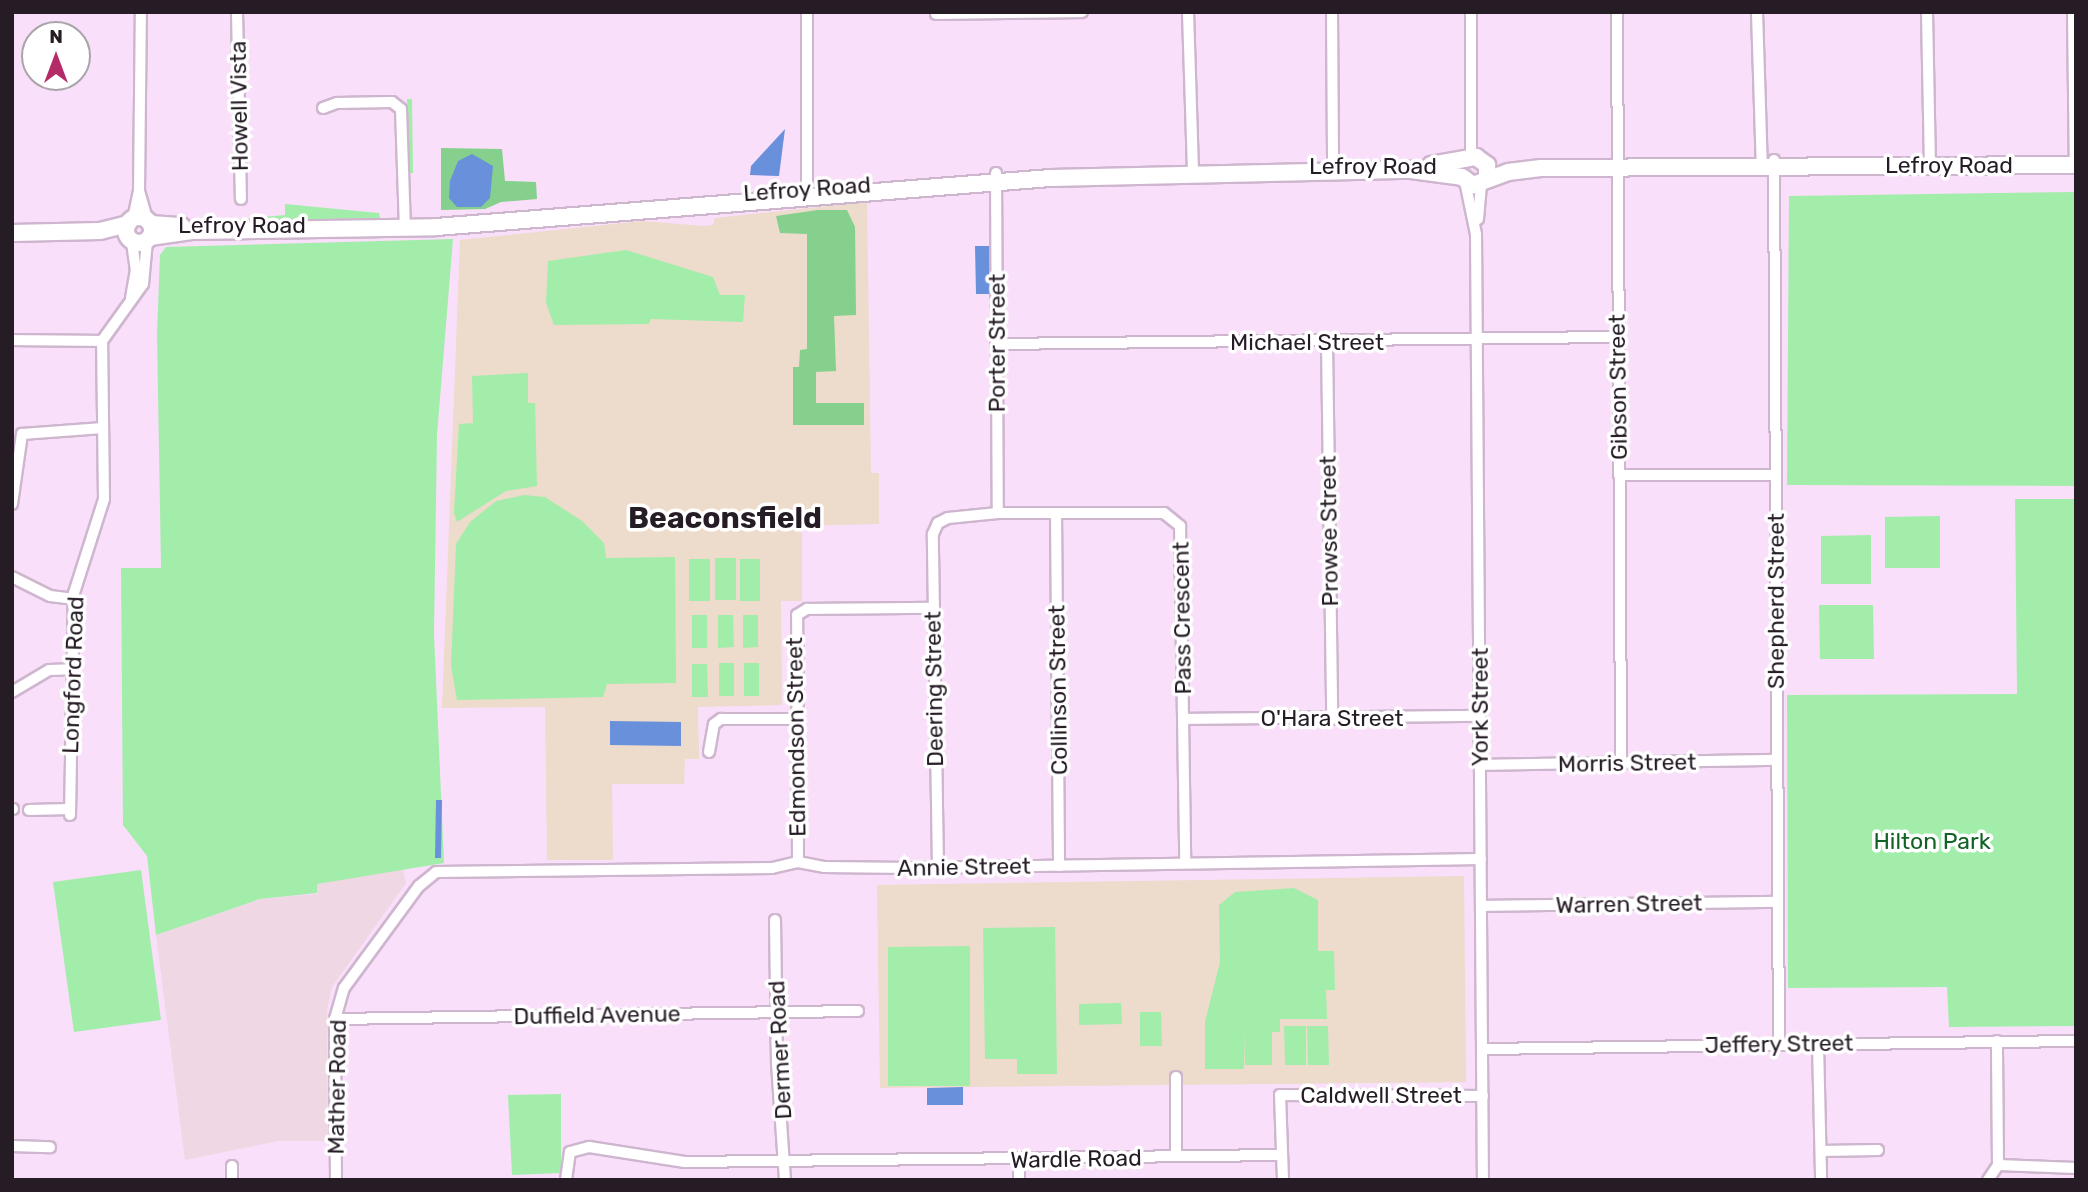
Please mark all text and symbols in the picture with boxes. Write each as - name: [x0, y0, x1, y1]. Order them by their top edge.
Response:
- north arrow: [21, 21, 91, 91]
- text: N: [49, 25, 63, 48]
- street label: Howell Vista: [224, 40, 254, 172]
- street label: Lefroy Road: [1885, 151, 2013, 179]
- street label: Lefroy Road: [1309, 152, 1437, 180]
- street label: Lefroy Road: [742, 171, 872, 207]
- street label: Lefroy Road: [178, 211, 306, 239]
- street label: Porter Street: [983, 273, 1011, 413]
- street label: Gibson Street: [1603, 314, 1633, 460]
- street label: Michael Street: [1230, 328, 1384, 356]
- street label: Prowse Street: [1314, 455, 1344, 607]
- district label: Beaconsfield: [628, 500, 822, 536]
- street label: Shepherd Street: [1762, 513, 1790, 689]
- street label: Pass Crescent: [1167, 541, 1197, 695]
- street label: Longford Road: [56, 596, 90, 754]
- street label: Collinson Street: [1043, 605, 1073, 775]
- street label: Deering Street: [919, 611, 949, 767]
- street label: Edmondson Street: [780, 637, 812, 837]
- street label: York Street: [1466, 648, 1494, 766]
- street label: O'Hara Street: [1260, 704, 1404, 732]
- street label: Morris Street: [1558, 748, 1696, 778]
- park label: Hilton Park: [1873, 827, 1991, 855]
- street label: Annie Street: [897, 852, 1031, 882]
- street label: Warren Street: [1555, 889, 1703, 919]
- street label: Dermer Road: [763, 980, 797, 1120]
- street label: Duffield Avenue: [513, 1000, 681, 1030]
- street label: Mather Road: [322, 1019, 352, 1155]
- street label: Jeffery Street: [1704, 1029, 1854, 1059]
- street label: Caldwell Street: [1300, 1081, 1462, 1109]
- street label: Wardle Road: [1010, 1144, 1142, 1174]

